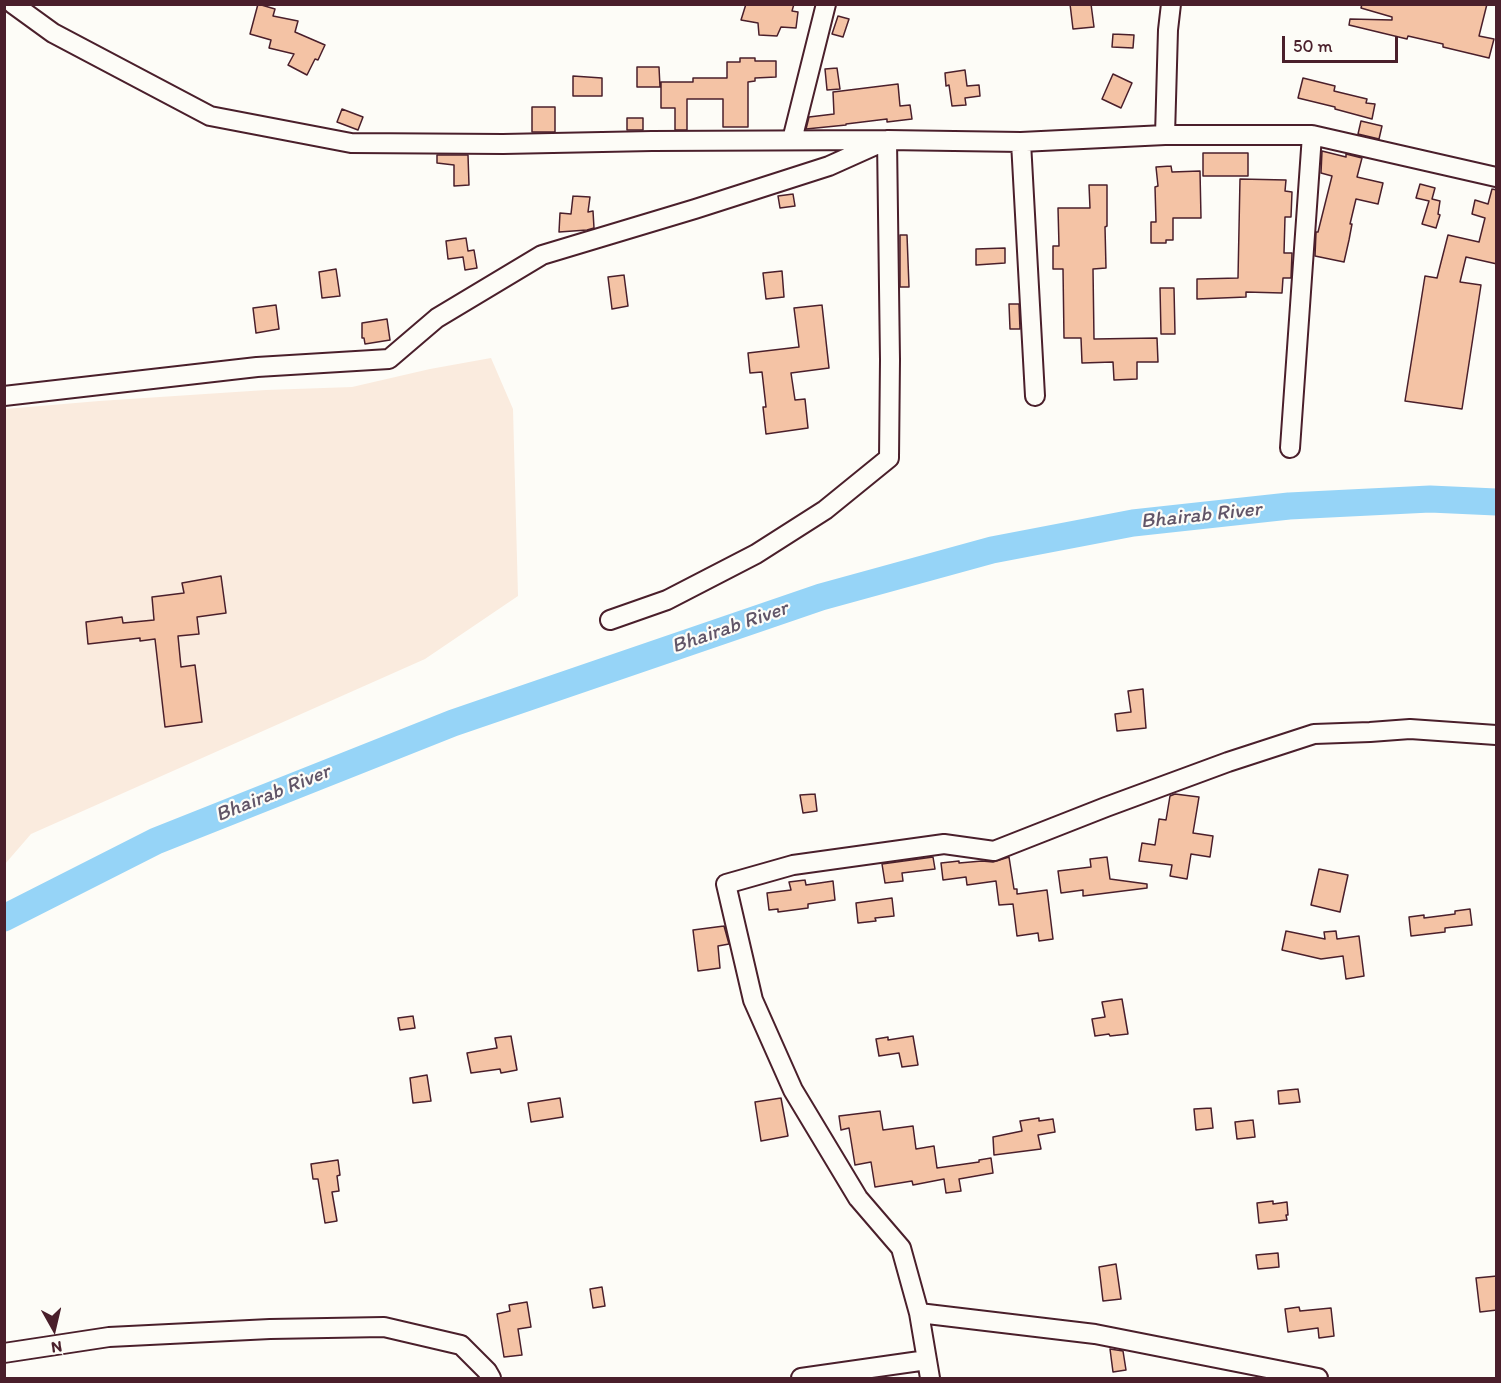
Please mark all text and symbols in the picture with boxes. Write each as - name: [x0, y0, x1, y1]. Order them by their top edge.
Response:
- scale bar: [1285, 24, 1400, 62]
- text: 50 m: [1293, 35, 1333, 57]
- water label: Bhairab River: [1139, 497, 1263, 535]
- water label: Bhairab River: [669, 596, 791, 660]
- water label: Bhairab River: [212, 760, 334, 828]
- north arrow: [24, 1299, 84, 1359]
- text: N: [50, 1337, 63, 1357]

